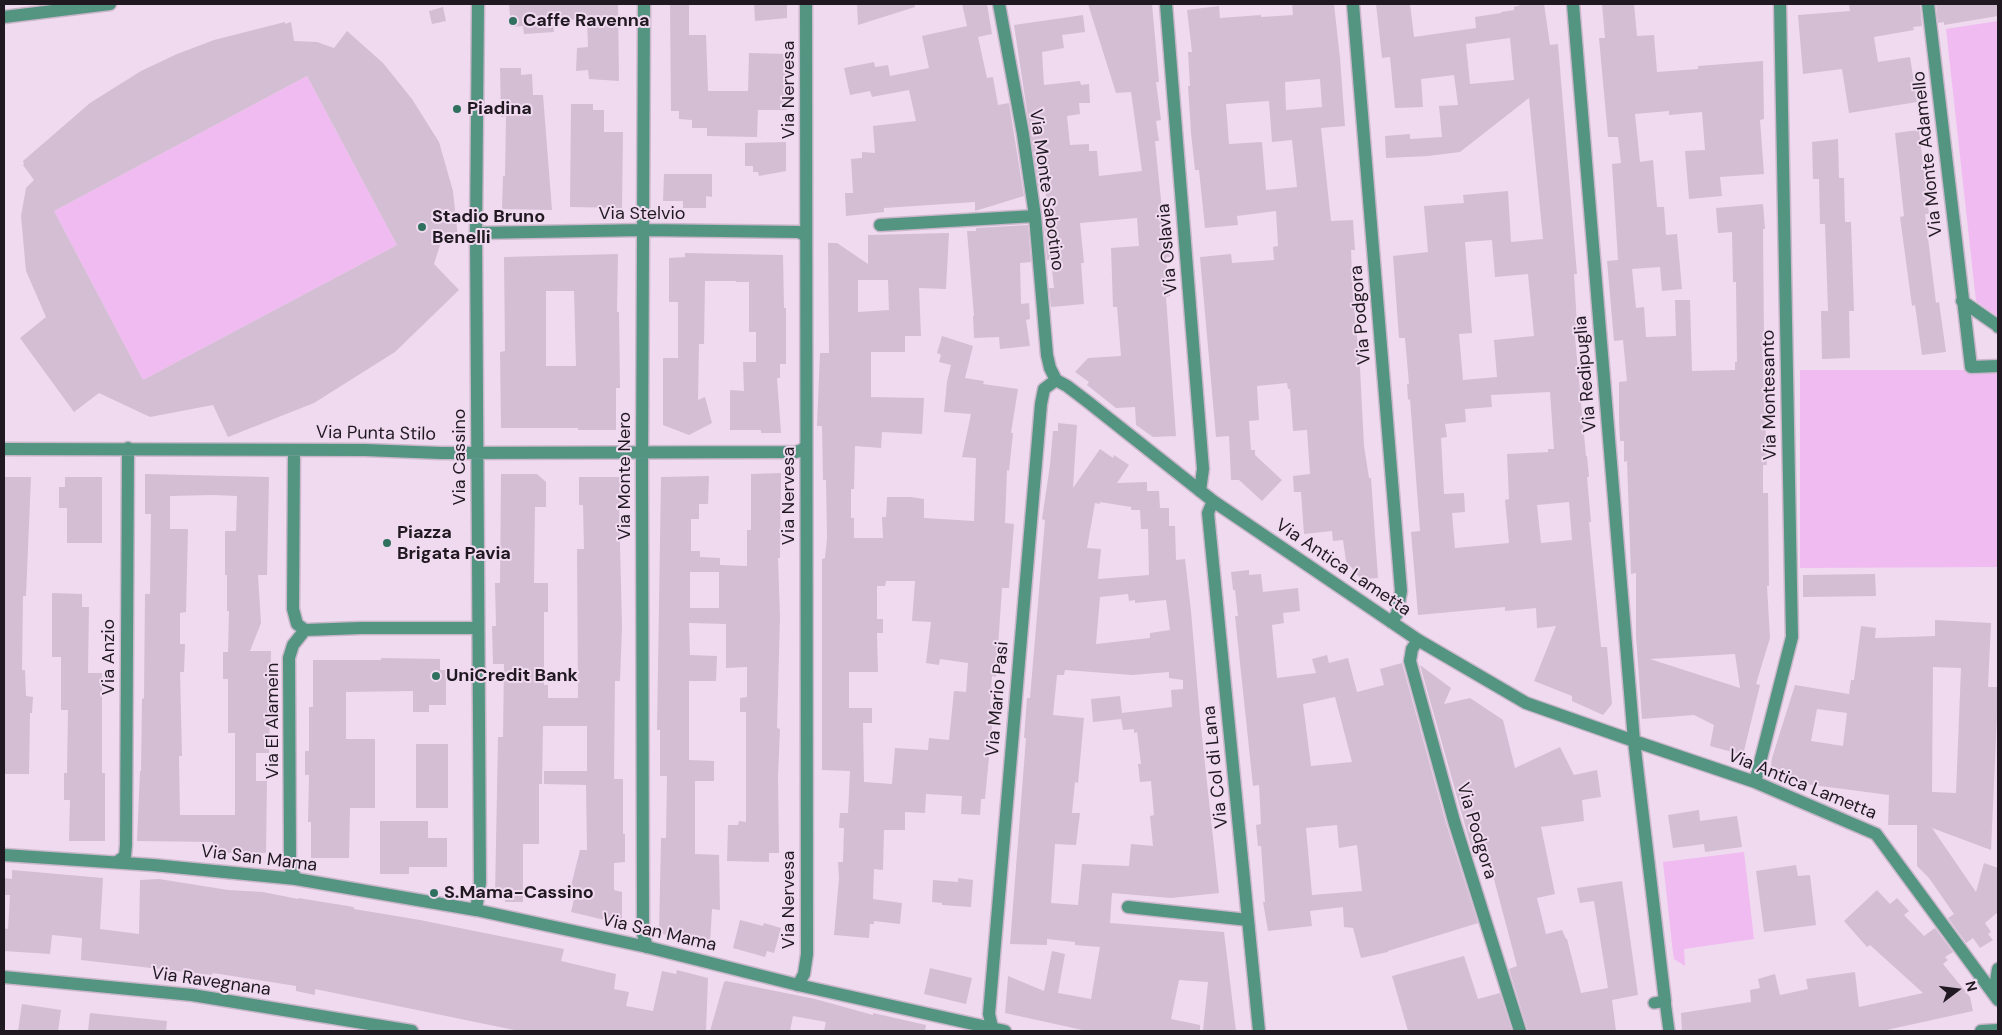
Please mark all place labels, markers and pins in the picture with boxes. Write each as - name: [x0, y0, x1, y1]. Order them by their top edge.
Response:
- place label: Caffe Ravenna: [523, 10, 650, 32]
- marker: Caffe Ravenna: [507, 15, 519, 27]
- place label: Piadina: [467, 98, 532, 120]
- marker: Piadina: [451, 103, 463, 115]
- place label: Stadio Bruno Benelli: [432, 206, 545, 248]
- marker: Stadio Bruno Benelli: [416, 221, 428, 233]
- place label: Piazza Brigata Pavia: [397, 522, 511, 564]
- marker: Piazza Brigata Pavia: [381, 537, 393, 549]
- place label: UniCredit Bank: [446, 665, 578, 687]
- marker: UniCredit Bank: [430, 670, 442, 682]
- place label: S.Mama-Cassino: [444, 882, 594, 904]
- marker: S.Mama-Cassino: [428, 887, 440, 899]

